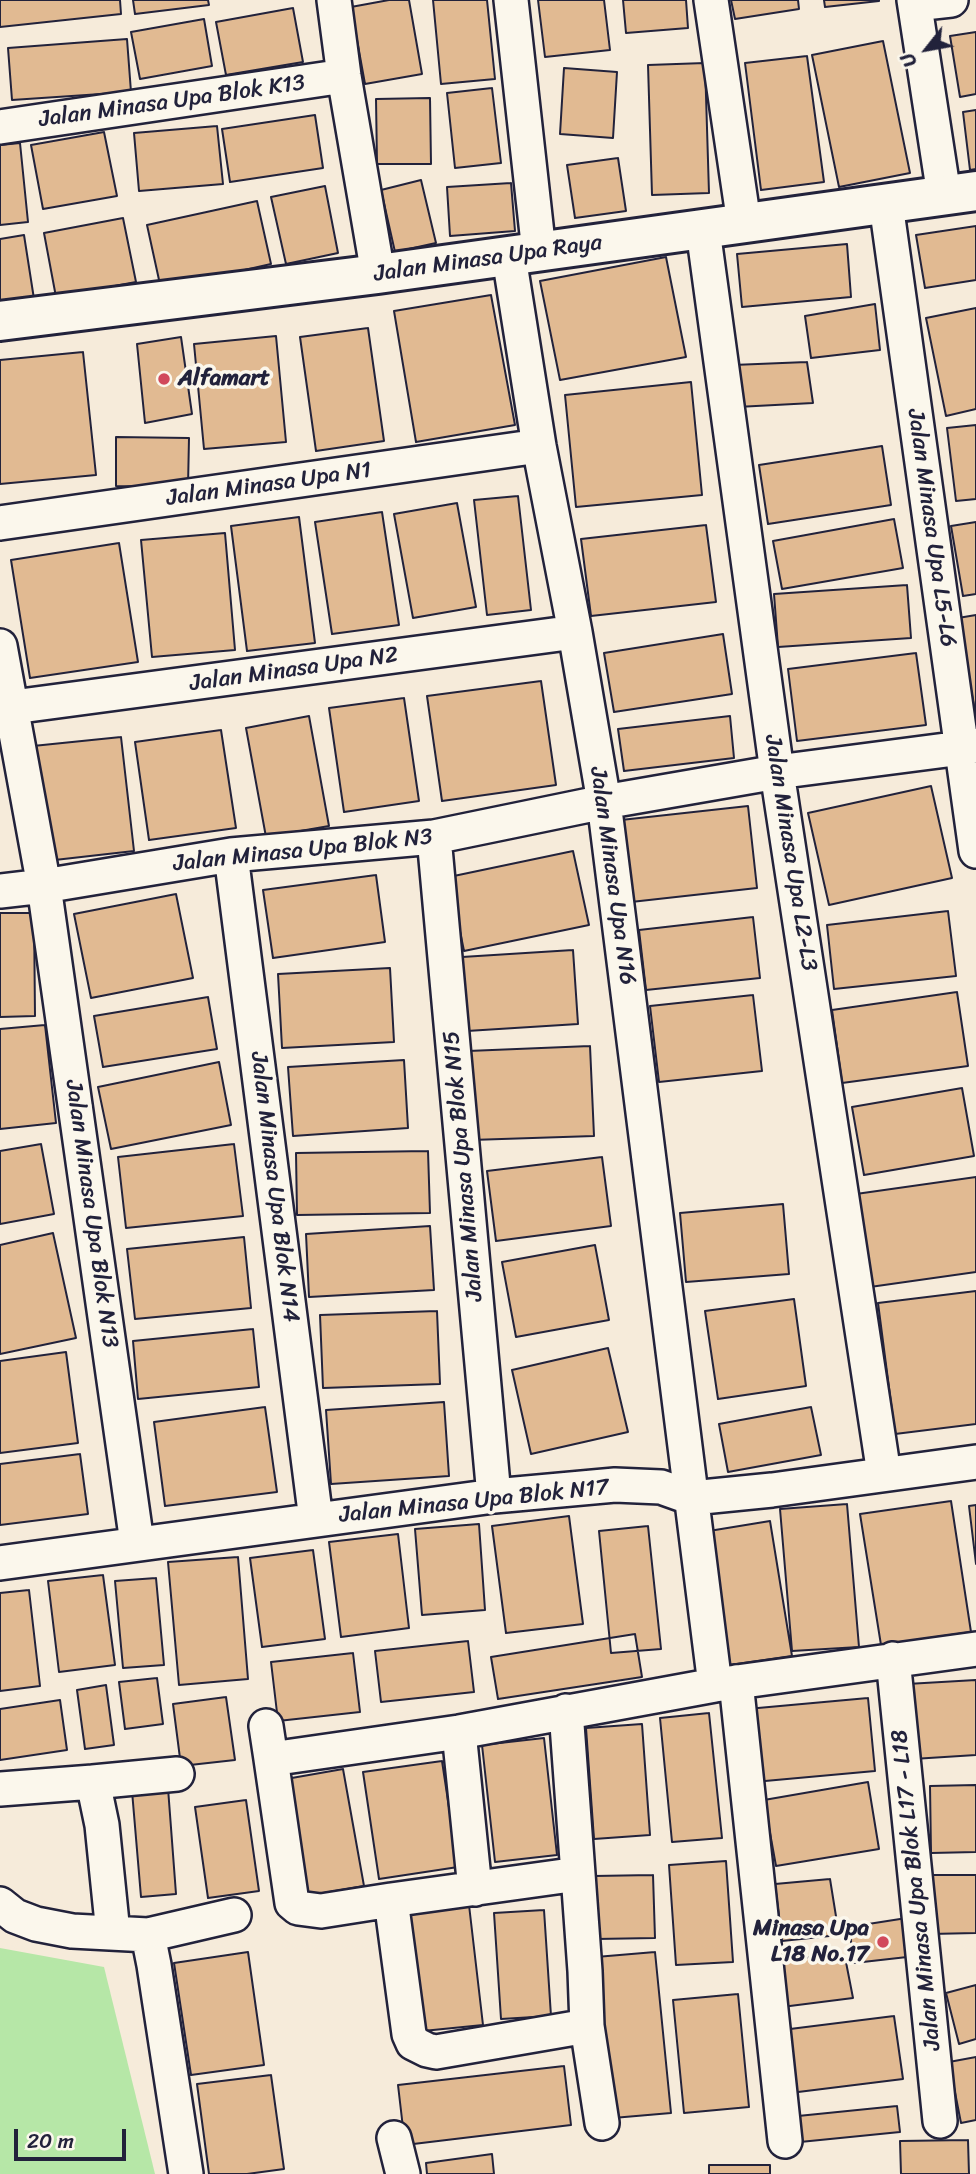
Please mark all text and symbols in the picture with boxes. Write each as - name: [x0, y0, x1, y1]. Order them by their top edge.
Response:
- north arrow: [892, 14, 962, 84]
- text: U: [891, 46, 926, 74]
- street label: Jalan Minasa Upa Blok K13: [37, 70, 307, 134]
- street label: Jalan Minasa Upa Raya: [372, 229, 604, 289]
- place label: Alfamart: [178, 365, 270, 393]
- marker: Alfamart: [156, 371, 172, 387]
- street label: Jalan Minasa Upa L5-L6: [901, 407, 961, 649]
- street label: Jalan Minasa Upa N1: [165, 457, 373, 513]
- street label: Jalan Minasa Upa N2: [188, 642, 400, 698]
- street label: Jalan Minasa Upa L2-L3: [758, 733, 822, 973]
- street label: Jalan Minasa Upa N16: [583, 765, 641, 987]
- street label: Jalan Minasa Upa Blok N3: [172, 824, 434, 878]
- street label: Jalan Minasa Upa Blok N15: [438, 1029, 490, 1303]
- street label: Jalan Minasa Upa Blok N14: [244, 1050, 304, 1324]
- street label: Jalan Minasa Upa Blok N13: [59, 1078, 123, 1350]
- street label: Jalan Minasa Upa Blok N17: [338, 1474, 610, 1530]
- street label: Jalan Minasa Upa Blok L17 - L18: [886, 1728, 948, 2052]
- place label: Minasa Upa L18 No.17: [753, 1915, 869, 1969]
- marker: Minasa Upa L18 No.17: [875, 1934, 891, 1950]
- scale bar: [18, 2114, 130, 2158]
- text: 20 m: [27, 2122, 74, 2160]

